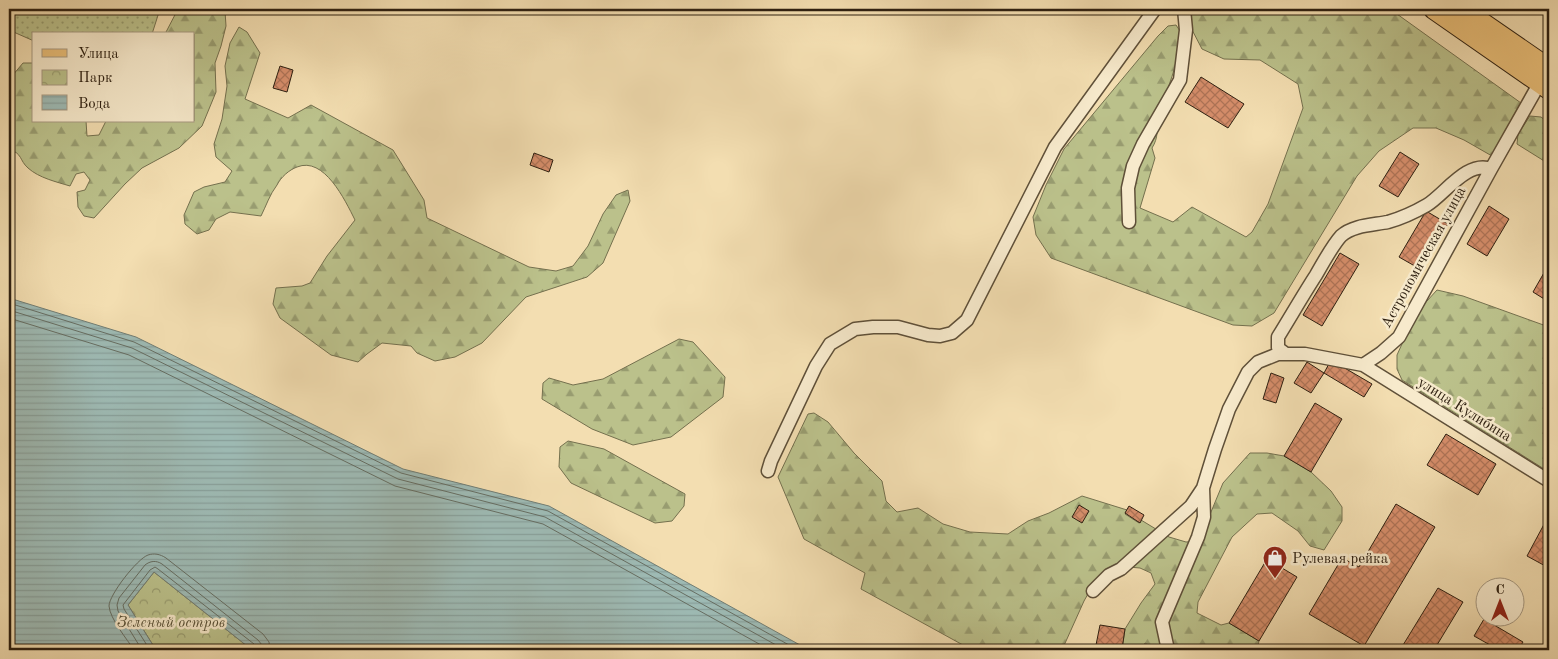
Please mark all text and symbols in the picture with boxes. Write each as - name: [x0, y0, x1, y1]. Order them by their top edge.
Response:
- legend: [32, 32, 195, 122]
- text: Улица: [78, 47, 119, 62]
- text: Парк: [78, 71, 113, 86]
- text: Вода: [78, 97, 111, 112]
- street label: Астрономическая улица: [1379, 184, 1470, 331]
- street label: улица Кулибина: [1415, 375, 1514, 445]
- shop icon: Рулевая рейка: [1262, 545, 1288, 579]
- place label: Рулевая рейка: [1292, 552, 1389, 567]
- north arrow: [1476, 576, 1526, 626]
- text: С: [1495, 583, 1505, 597]
- park label: Зеленый остров: [117, 615, 225, 631]

